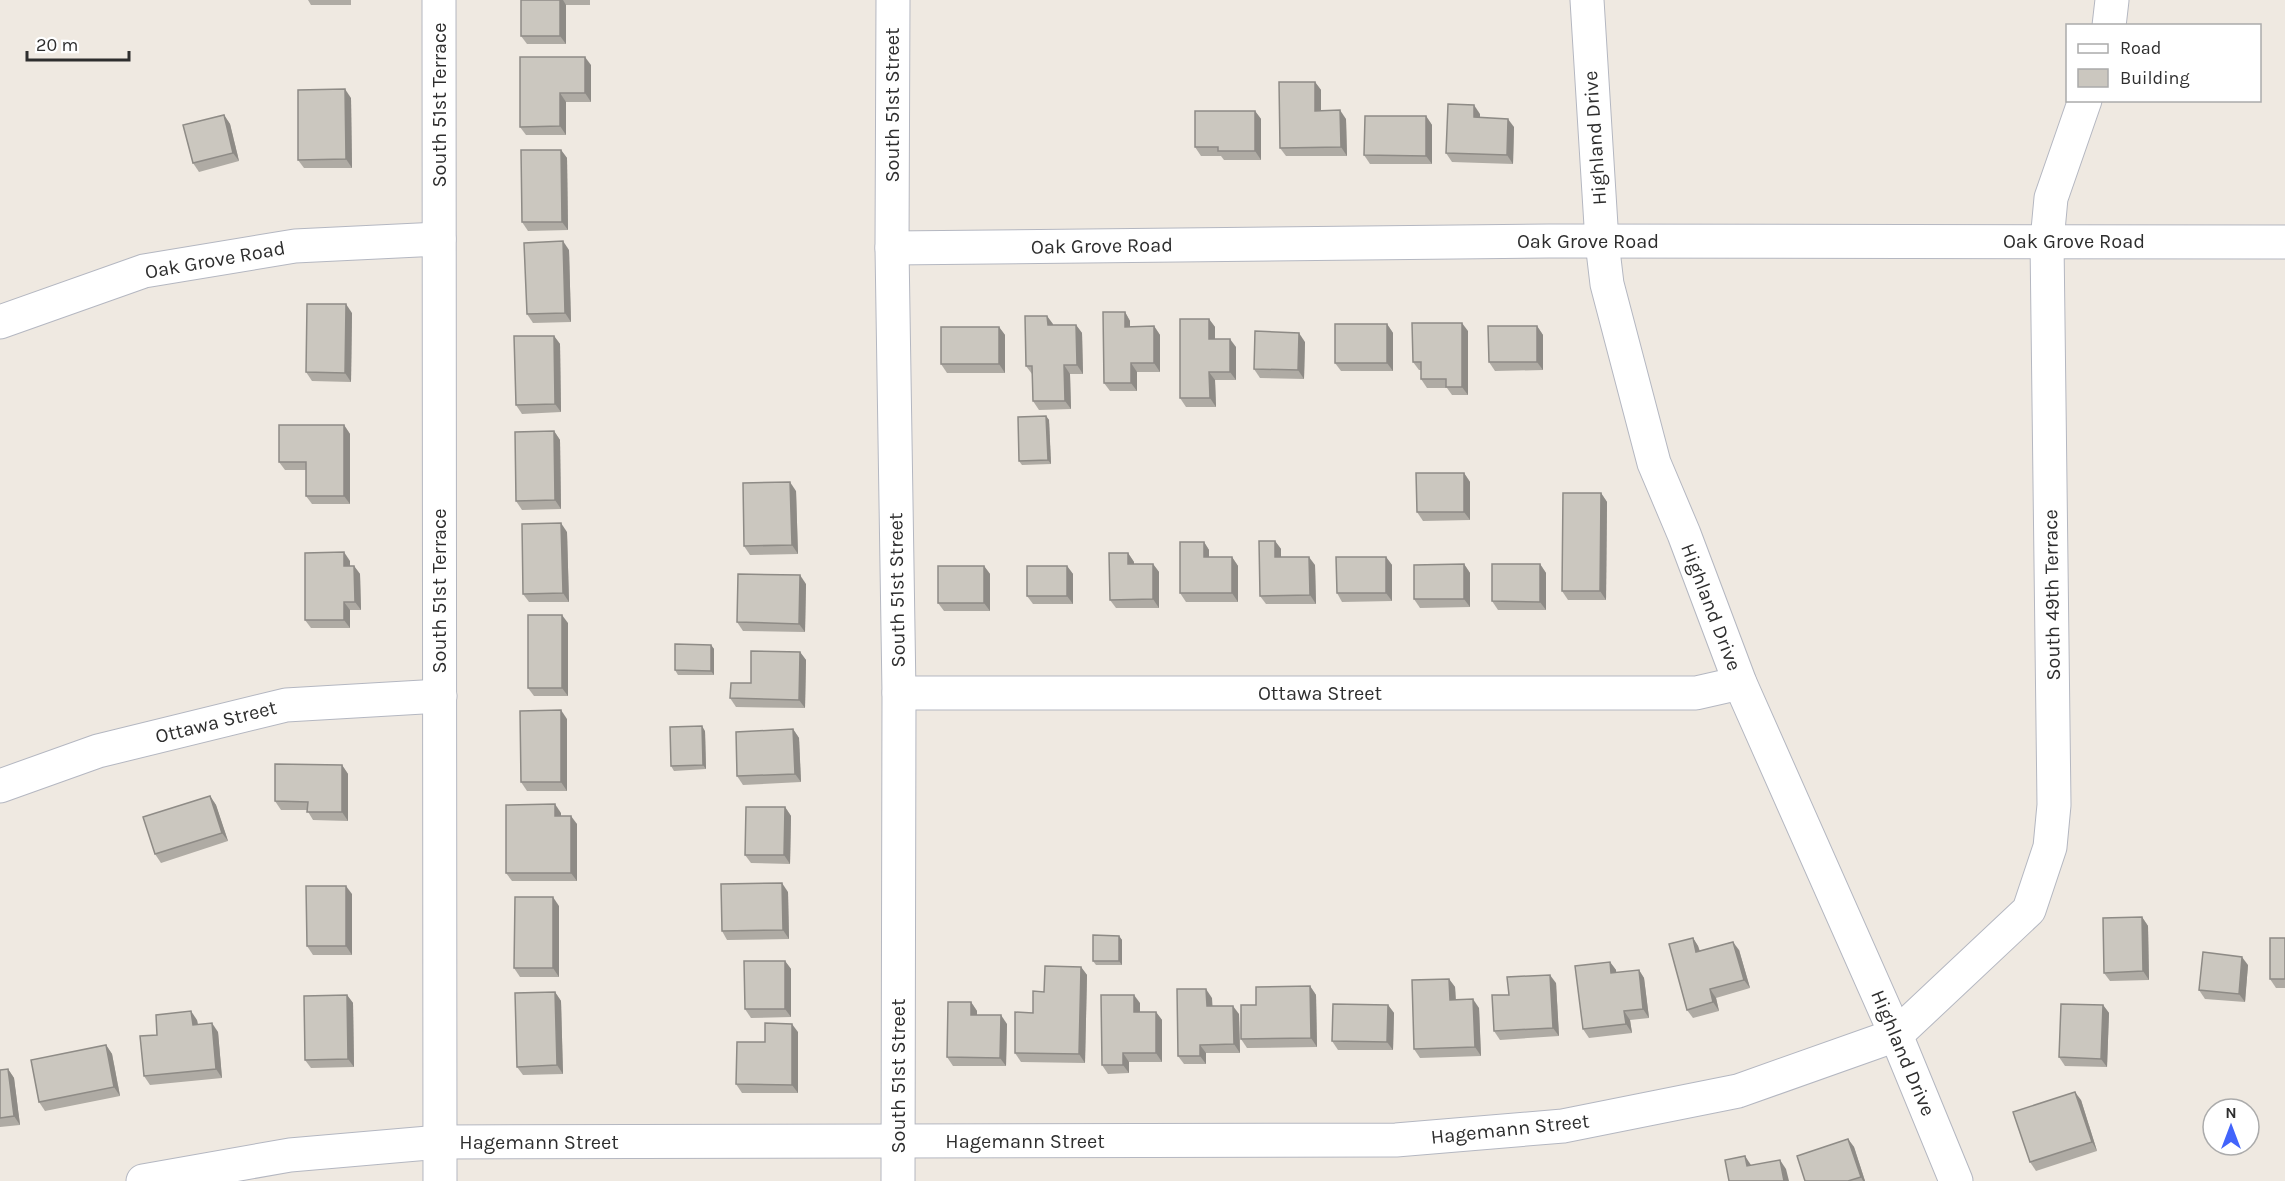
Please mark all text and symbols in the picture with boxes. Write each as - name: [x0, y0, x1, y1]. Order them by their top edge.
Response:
- street label: South 51st Terrace: [428, 23, 451, 188]
- scale bar: [27, 24, 129, 62]
- legend: [2066, 24, 2261, 102]
- street label: South 51st Street: [881, 27, 904, 183]
- text: 20 m: [36, 34, 78, 56]
- text: Road: [2120, 37, 2161, 59]
- text: Building: [2120, 67, 2190, 89]
- street label: Highland Drive: [1579, 70, 1611, 206]
- street label: Oak Grove Road: [1517, 230, 1659, 253]
- street label: Oak Grove Road: [2003, 230, 2145, 253]
- street label: Oak Grove Road: [1031, 233, 1173, 259]
- street label: Oak Grove Road: [143, 236, 287, 284]
- street label: South 51st Terrace: [428, 509, 451, 674]
- street label: South 49th Terrace: [2039, 509, 2065, 681]
- street label: South 51st Street: [884, 512, 910, 668]
- street label: Highland Drive: [1676, 540, 1746, 674]
- street label: Ottawa Street: [1258, 682, 1383, 705]
- street label: Ottawa Street: [153, 696, 279, 748]
- street label: Highland Drive: [1866, 987, 1940, 1119]
- street label: South 51st Street: [887, 998, 910, 1154]
- north arrow: [2201, 1097, 2261, 1157]
- text: N: [2225, 1103, 2237, 1122]
- street label: Hagemann Street: [1430, 1109, 1591, 1149]
- street label: Hagemann Street: [945, 1130, 1105, 1153]
- street label: Hagemann Street: [459, 1131, 619, 1154]

